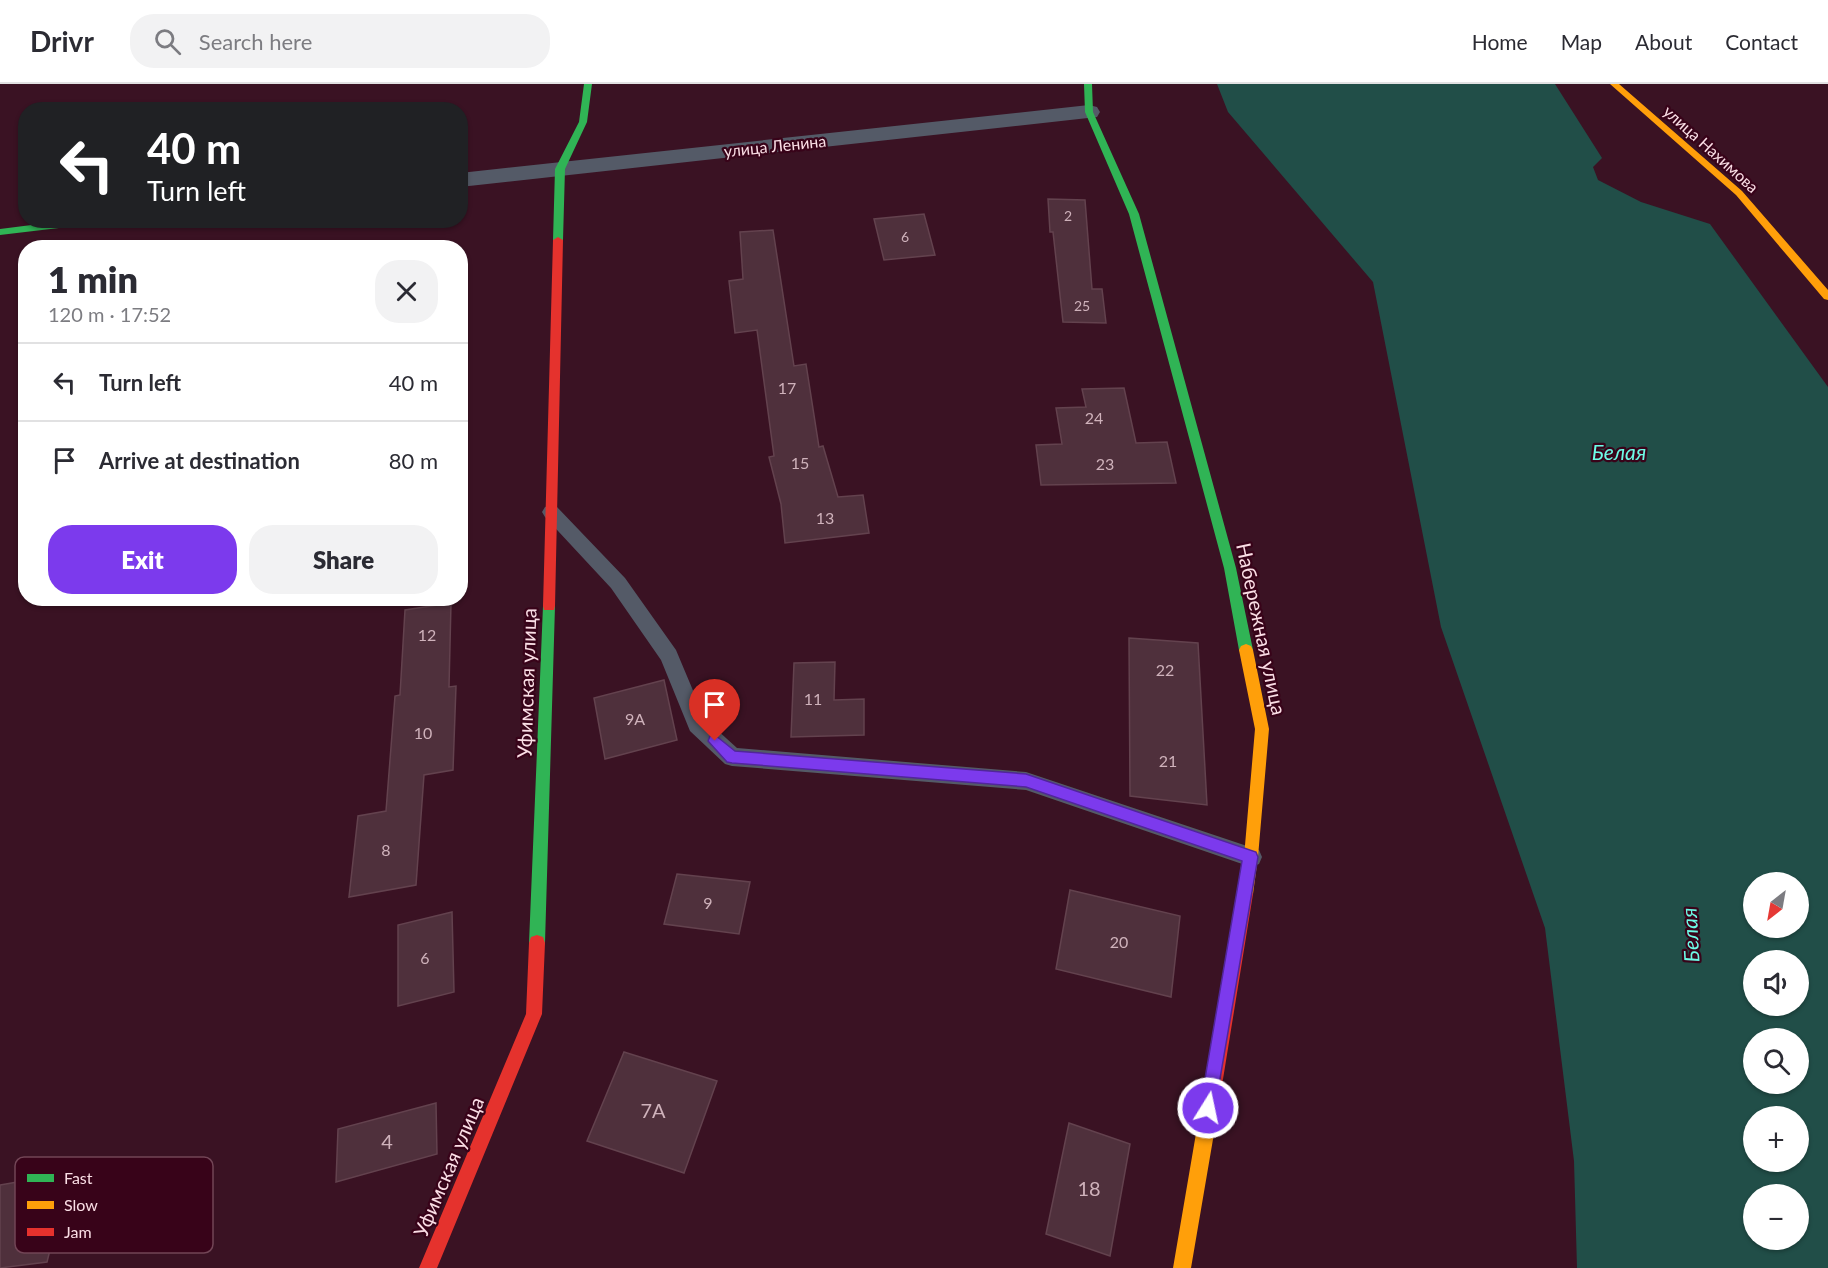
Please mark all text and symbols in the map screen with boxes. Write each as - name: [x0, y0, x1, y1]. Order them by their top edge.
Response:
- search box: [130, 14, 550, 68]
- text: Drivr: [30, 24, 94, 58]
- icon: search: [151, 25, 184, 58]
- text: Search here: [199, 28, 312, 55]
- text: Home: [1472, 29, 1528, 54]
- text: Map: [1561, 29, 1602, 54]
- text: About: [1635, 29, 1692, 54]
- text: Contact: [1725, 29, 1798, 54]
- street label: улица Нахимова: [1660, 101, 1763, 196]
- text: 40 m: [147, 123, 241, 173]
- icon: left: [48, 126, 126, 204]
- street label: улица Ленина: [723, 131, 827, 160]
- text: Turn left: [147, 174, 246, 207]
- house number: 2: [1064, 207, 1072, 224]
- house number: 6: [901, 228, 909, 245]
- text: 1 min: [48, 257, 138, 301]
- button: close: [375, 260, 438, 323]
- house number: 25: [1074, 297, 1090, 314]
- text: 120 m · 17:52: [48, 302, 171, 326]
- icon: left: [48, 366, 81, 399]
- text: Turn left: [99, 369, 181, 396]
- text: 40 m: [389, 369, 438, 396]
- house number: 17: [778, 378, 796, 397]
- house number: 24: [1085, 408, 1103, 427]
- water label: Белая: [1592, 439, 1646, 464]
- icon: arrive: [48, 444, 81, 477]
- text: Arrive at destination: [99, 447, 300, 474]
- text: 80 m: [389, 447, 438, 474]
- house number: 15: [791, 453, 809, 472]
- house number: 23: [1096, 454, 1114, 473]
- house number: 13: [816, 508, 834, 527]
- button: Exit: [48, 525, 237, 594]
- button: Share: [249, 525, 438, 594]
- street label: Набережная улица: [1232, 540, 1292, 717]
- street label: Уфимская улица: [511, 608, 541, 758]
- house number: 12: [418, 625, 436, 644]
- house number: 22: [1156, 660, 1174, 679]
- pin: [689, 679, 740, 741]
- icon: arrive: [698, 688, 731, 721]
- house number: 11: [804, 689, 822, 708]
- house number: 9А: [625, 709, 645, 728]
- house number: 10: [414, 723, 432, 742]
- house number: 21: [1159, 751, 1177, 770]
- house number: 8: [381, 840, 391, 859]
- north arrow: [1743, 872, 1809, 938]
- map controls: [1743, 872, 1809, 1250]
- house number: 9: [703, 893, 713, 912]
- water label: Белая: [1676, 907, 1703, 963]
- house number: 20: [1110, 932, 1128, 951]
- house number: 6: [420, 948, 430, 967]
- button: sound: [1743, 950, 1809, 1016]
- button: search: [1743, 1028, 1809, 1094]
- position arrow: [1176, 1076, 1240, 1140]
- street label: Уфимская улица: [408, 1093, 488, 1240]
- house number: 7А: [640, 1098, 666, 1122]
- button: +: [1743, 1106, 1809, 1172]
- house number: 4: [381, 1129, 393, 1153]
- legend: [15, 1157, 213, 1253]
- text: Fast: [64, 1168, 93, 1187]
- house number: 18: [1077, 1176, 1101, 1200]
- button: −: [1743, 1184, 1809, 1250]
- text: Slow: [64, 1195, 98, 1214]
- text: Jam: [64, 1222, 92, 1241]

